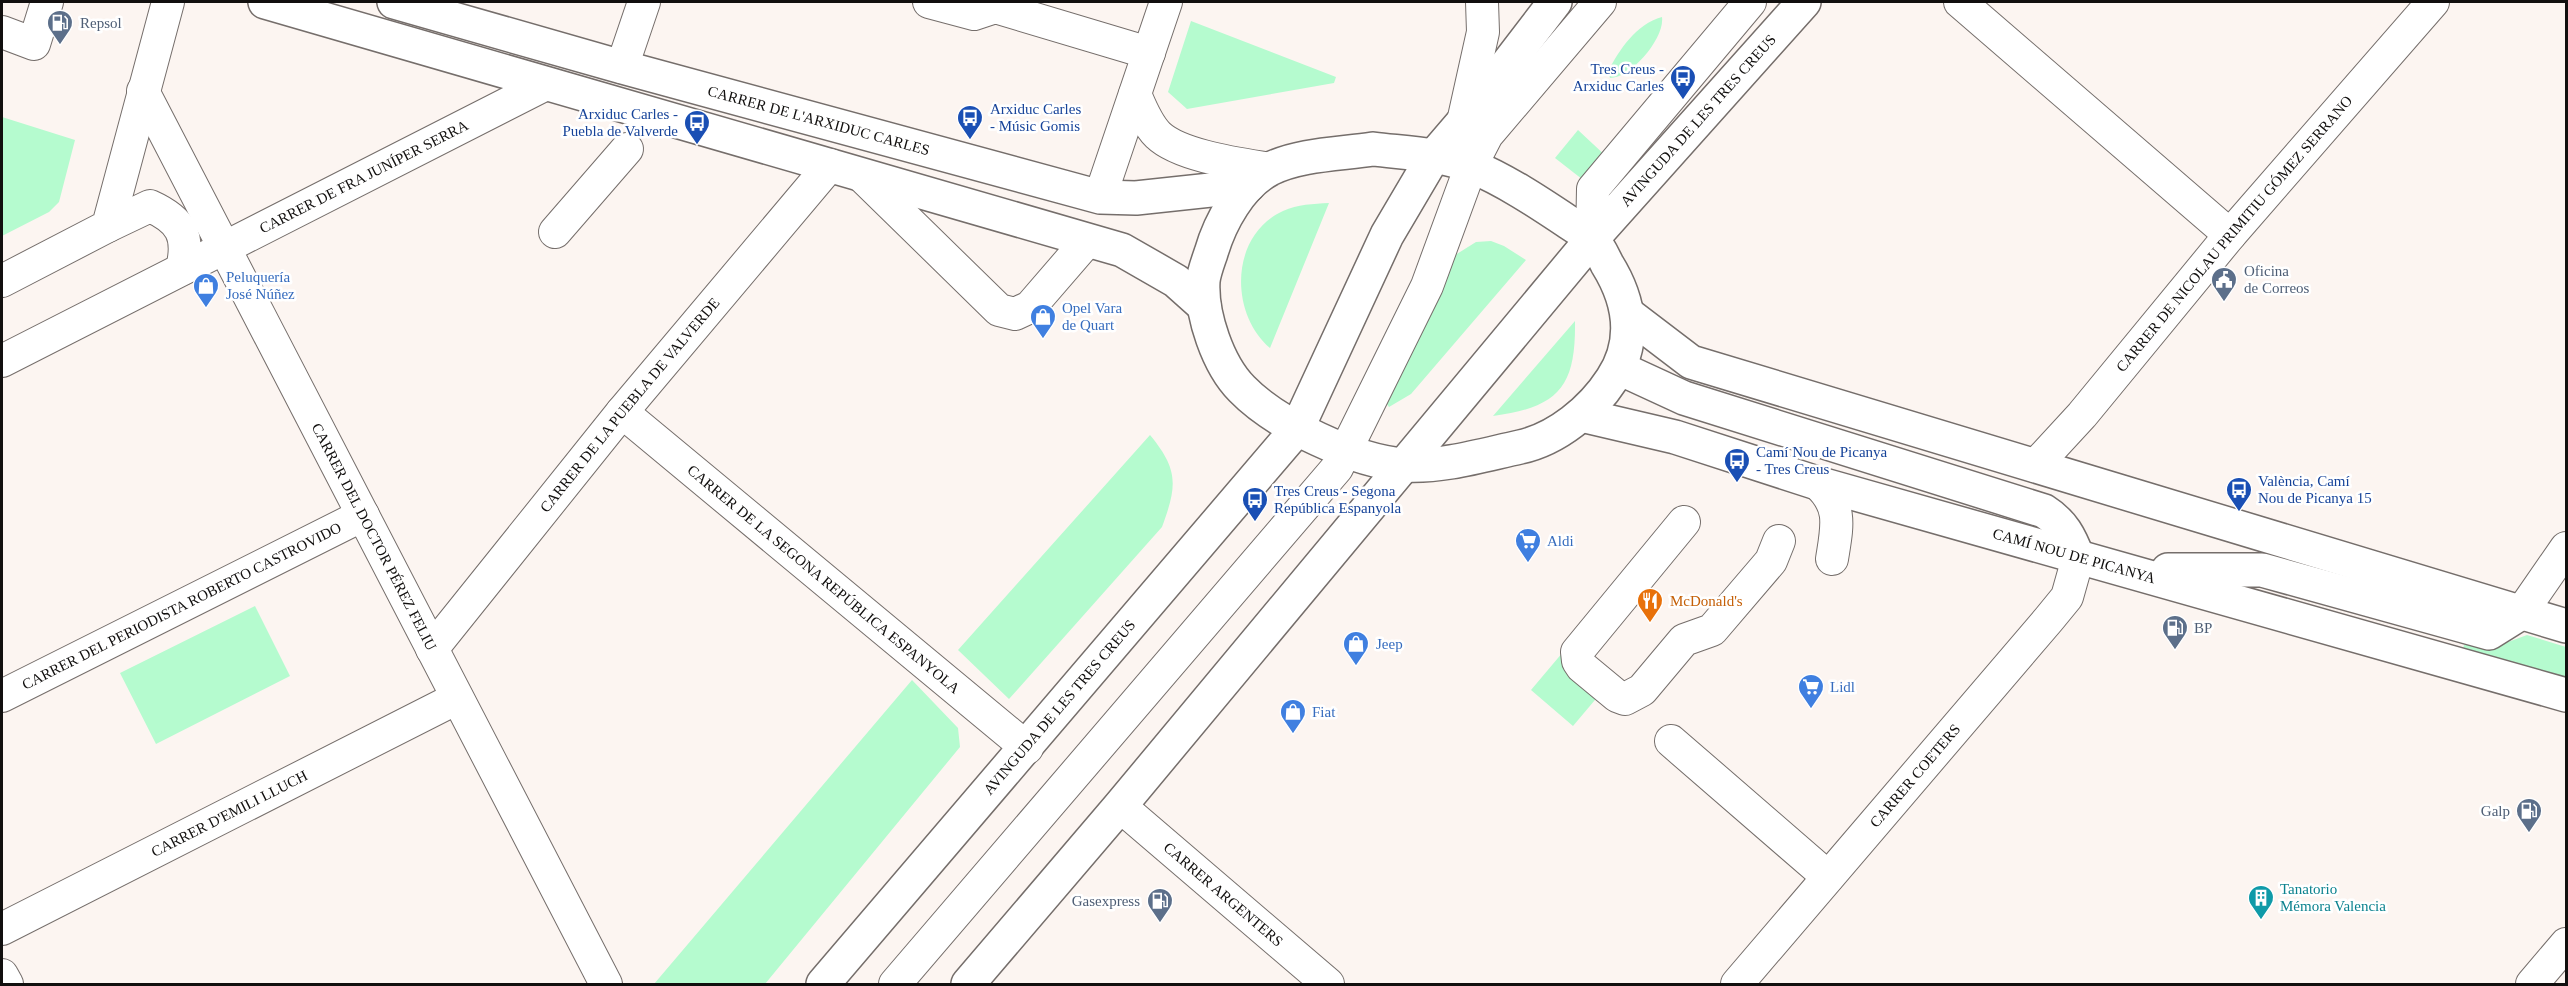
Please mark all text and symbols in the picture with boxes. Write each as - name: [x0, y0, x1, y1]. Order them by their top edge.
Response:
- fuel station icon: Repsol: [45, 8, 75, 46]
- place label: Repsol: [80, 15, 122, 31]
- street label: AVINGUDA DE LES TRES CREUS: [1617, 31, 1779, 209]
- place label: Tres Creus - Arxiduc Carles: [1573, 61, 1664, 94]
- bus stop icon: Tres Creus - Arxiduc Carles: [1668, 63, 1698, 101]
- street label: CARRER DE L'ARXIDUC CARLES: [706, 83, 931, 158]
- street label: CARRER DE NICOLAU PRIMITIU GÓMEZ SERRANO: [2113, 92, 2356, 375]
- place label: Arxiduc Carles - Músic Gomis: [990, 101, 1081, 134]
- bus stop icon: Arxiduc Carles - Músic Gomis: [955, 103, 985, 141]
- place label: Arxiduc Carles - Puebla de Valverde: [562, 106, 678, 139]
- bus stop icon: Arxiduc Carles - Puebla de Valverde: [682, 108, 712, 146]
- street label: CARRER DE FRA JUNÍPER SERRA: [257, 117, 471, 237]
- place label: Oficina de Correos: [2244, 263, 2310, 296]
- public building icon: Oficina de Correos: [2209, 265, 2239, 303]
- place label: Peluquería José Núñez: [226, 269, 295, 302]
- shop icon: Peluquería José Núñez: [191, 271, 221, 309]
- street label: CARRER DE LA PUEBLA DE VALVERDE: [537, 295, 723, 515]
- place label: Opel Vara de Quart: [1062, 300, 1122, 333]
- shop icon: Opel Vara de Quart: [1028, 302, 1058, 340]
- street label: CARRER DEL DOCTOR PÉREZ FELIU: [309, 420, 440, 653]
- place label: Camí Nou de Picanya - Tres Creus: [1756, 444, 1888, 477]
- bus stop icon: Camí Nou de Picanya - Tres Creus: [1722, 446, 1752, 484]
- street label: CARRER DE LA SEGONA REPÚBLICA ESPANYOLA: [684, 462, 963, 697]
- place label: València, Camí Nou de Picanya 15: [2258, 473, 2372, 506]
- bus stop icon: València, Camí Nou de Picanya 15: [2224, 475, 2254, 513]
- place label: Tres Creus - Segona República Espanyola: [1274, 483, 1401, 516]
- bus stop icon: Tres Creus - Segona República Espanyola: [1240, 485, 1270, 523]
- street label: CARRER DEL PERIODISTA ROBERTO CASTROVIDO: [19, 519, 344, 693]
- street label: CAMÍ NOU DE PICANYA: [1991, 525, 2157, 586]
- supermarket icon: Aldi: [1513, 526, 1543, 564]
- place label: Aldi: [1547, 533, 1574, 549]
- restaurant icon: McDonald's: [1635, 586, 1665, 624]
- place label: McDonald's: [1670, 593, 1743, 609]
- fuel station icon: BP: [2160, 613, 2190, 651]
- street label: AVINGUDA DE LES TRES CREUS: [980, 617, 1138, 798]
- place label: BP: [2194, 620, 2212, 636]
- shop icon: Jeep: [1341, 629, 1371, 667]
- place label: Jeep: [1376, 636, 1403, 652]
- supermarket icon: Lidl: [1796, 672, 1826, 710]
- place label: Lidl: [1830, 679, 1855, 695]
- shop icon: Fiat: [1278, 697, 1308, 735]
- place label: Fiat: [1312, 704, 1336, 720]
- street label: CARRER COETERS: [1867, 721, 1964, 831]
- street label: CARRER D'EMILI LLUCH: [149, 767, 310, 860]
- fuel station icon: Galp: [2514, 796, 2544, 834]
- place label: Galp: [2481, 803, 2510, 819]
- street label: CARRER ARGENTERS: [1161, 839, 1286, 950]
- place label: Tanatorio Mémora Valencia: [2280, 881, 2386, 914]
- building icon: Tanatorio Mémora Valencia: [2246, 883, 2276, 921]
- fuel station icon: Gasexpress: [1145, 886, 1175, 924]
- place label: Gasexpress: [1072, 893, 1140, 909]

